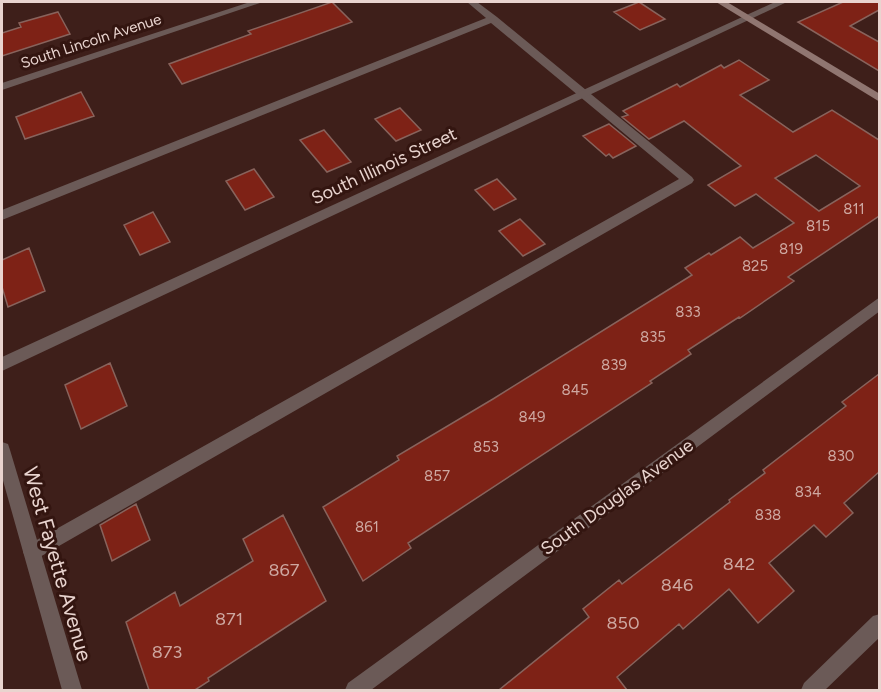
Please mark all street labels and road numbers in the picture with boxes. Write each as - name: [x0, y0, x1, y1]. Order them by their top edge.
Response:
- street label: South Lincoln Avenue: [19, 10, 163, 72]
- street label: South Illinois Street: [308, 123, 460, 209]
- street label: South Douglas Avenue: [536, 434, 698, 560]
- street label: West Fayette Avenue: [18, 464, 98, 664]

